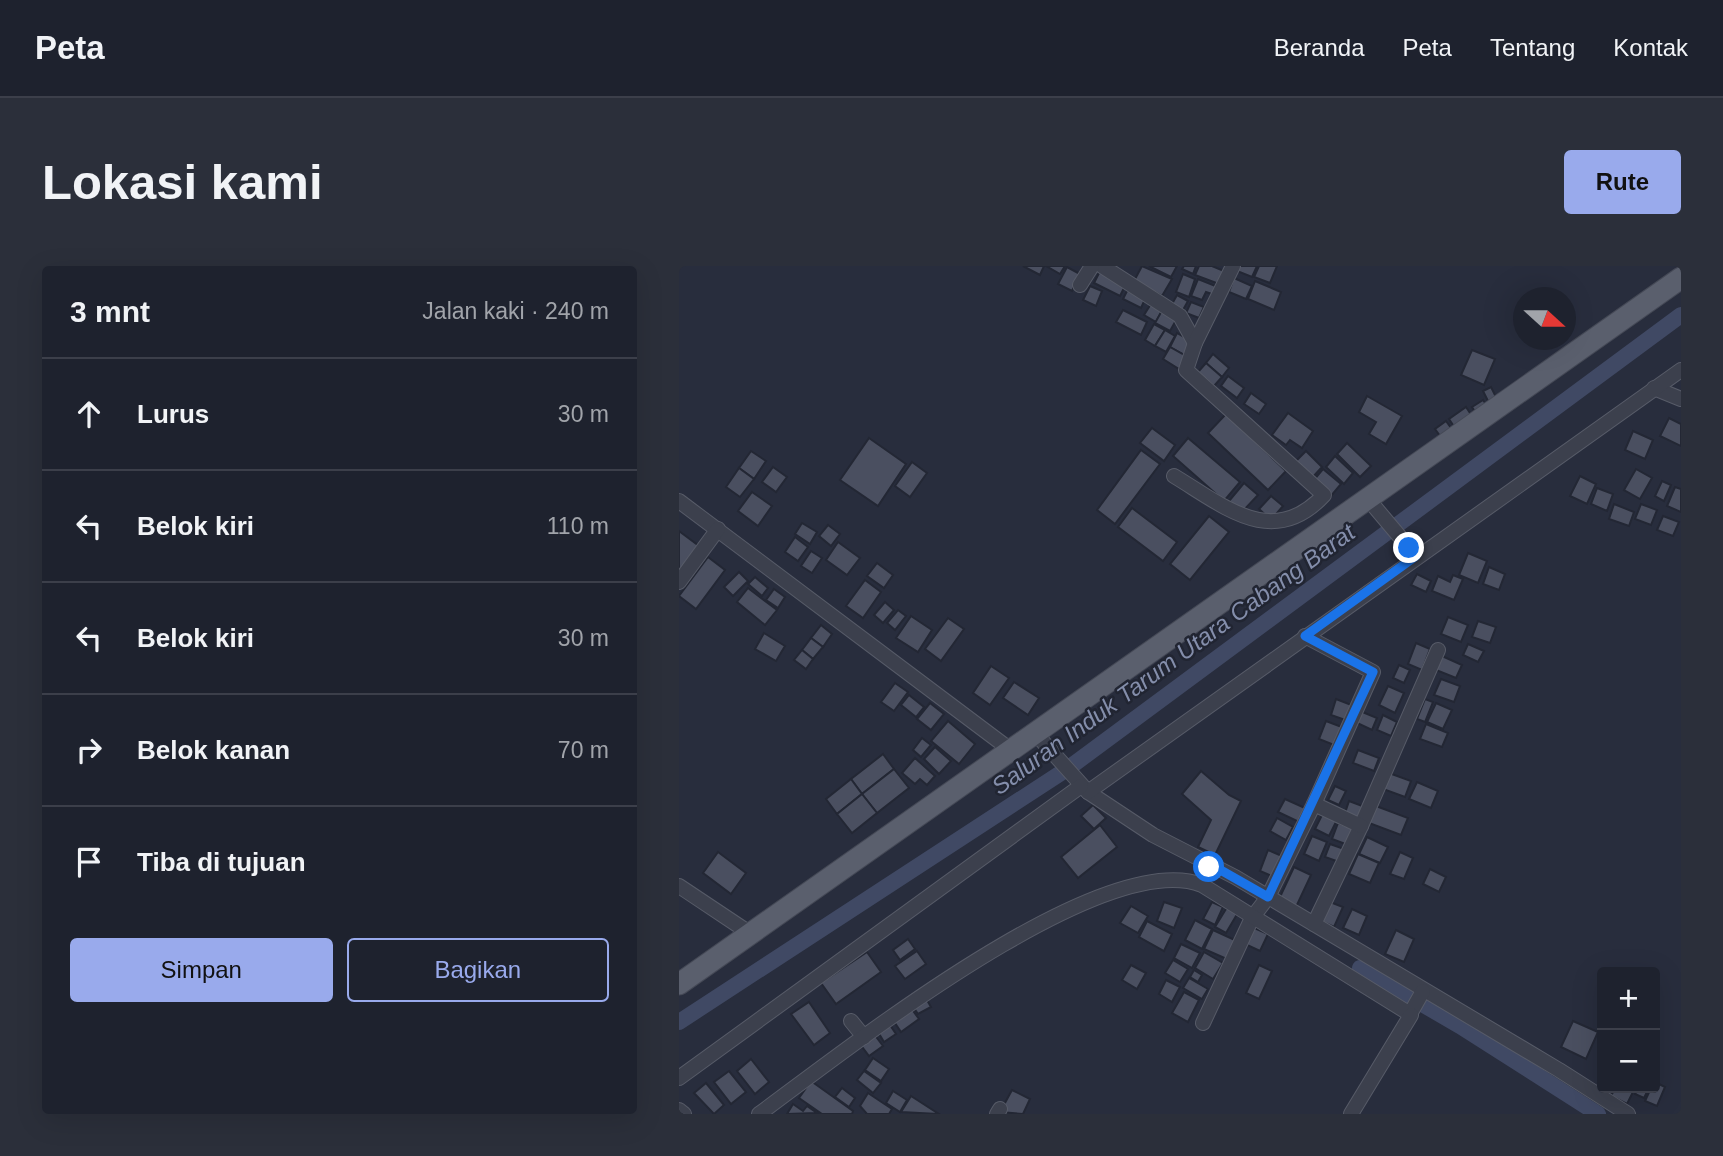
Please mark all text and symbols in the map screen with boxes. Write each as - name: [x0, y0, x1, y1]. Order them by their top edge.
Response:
- text: Peta: [35, 29, 105, 66]
- text: Beranda: [1274, 34, 1365, 61]
- text: Peta: [1403, 34, 1452, 61]
- text: Tentang: [1490, 34, 1575, 61]
- text: Kontak: [1613, 34, 1688, 61]
- button: Rute: [1564, 150, 1681, 214]
- text: Lokasi kami: [42, 155, 323, 209]
- north arrow: [1513, 287, 1576, 350]
- text: 3 mnt: [70, 295, 150, 328]
- text: Jalan kaki · 240 m: [422, 298, 609, 324]
- icon: ahead: [70, 395, 108, 433]
- text: Lurus: [137, 399, 209, 429]
- text: 30 m: [558, 401, 609, 427]
- icon: left: [70, 507, 108, 545]
- text: Belok kiri: [137, 511, 254, 541]
- text: 110 m: [547, 513, 609, 539]
- water label: Saluran Induk Tarum Utara Cabang Barat: [986, 517, 1361, 800]
- route end: [1393, 532, 1424, 563]
- icon: left: [70, 619, 108, 657]
- text: Belok kiri: [137, 623, 254, 653]
- text: 30 m: [558, 625, 609, 651]
- icon: right: [70, 731, 108, 769]
- text: Belok kanan: [137, 735, 290, 765]
- text: 70 m: [558, 737, 609, 763]
- icon: arrive: [70, 843, 108, 881]
- text: Tiba di tujuan: [137, 847, 306, 877]
- route start: [1193, 851, 1224, 882]
- button: Simpan: [70, 938, 333, 1002]
- button: Bagikan: [347, 938, 609, 1002]
- map controls: [1597, 967, 1660, 1093]
- button: +: [1597, 967, 1660, 1030]
- button: −: [1597, 1030, 1660, 1093]

